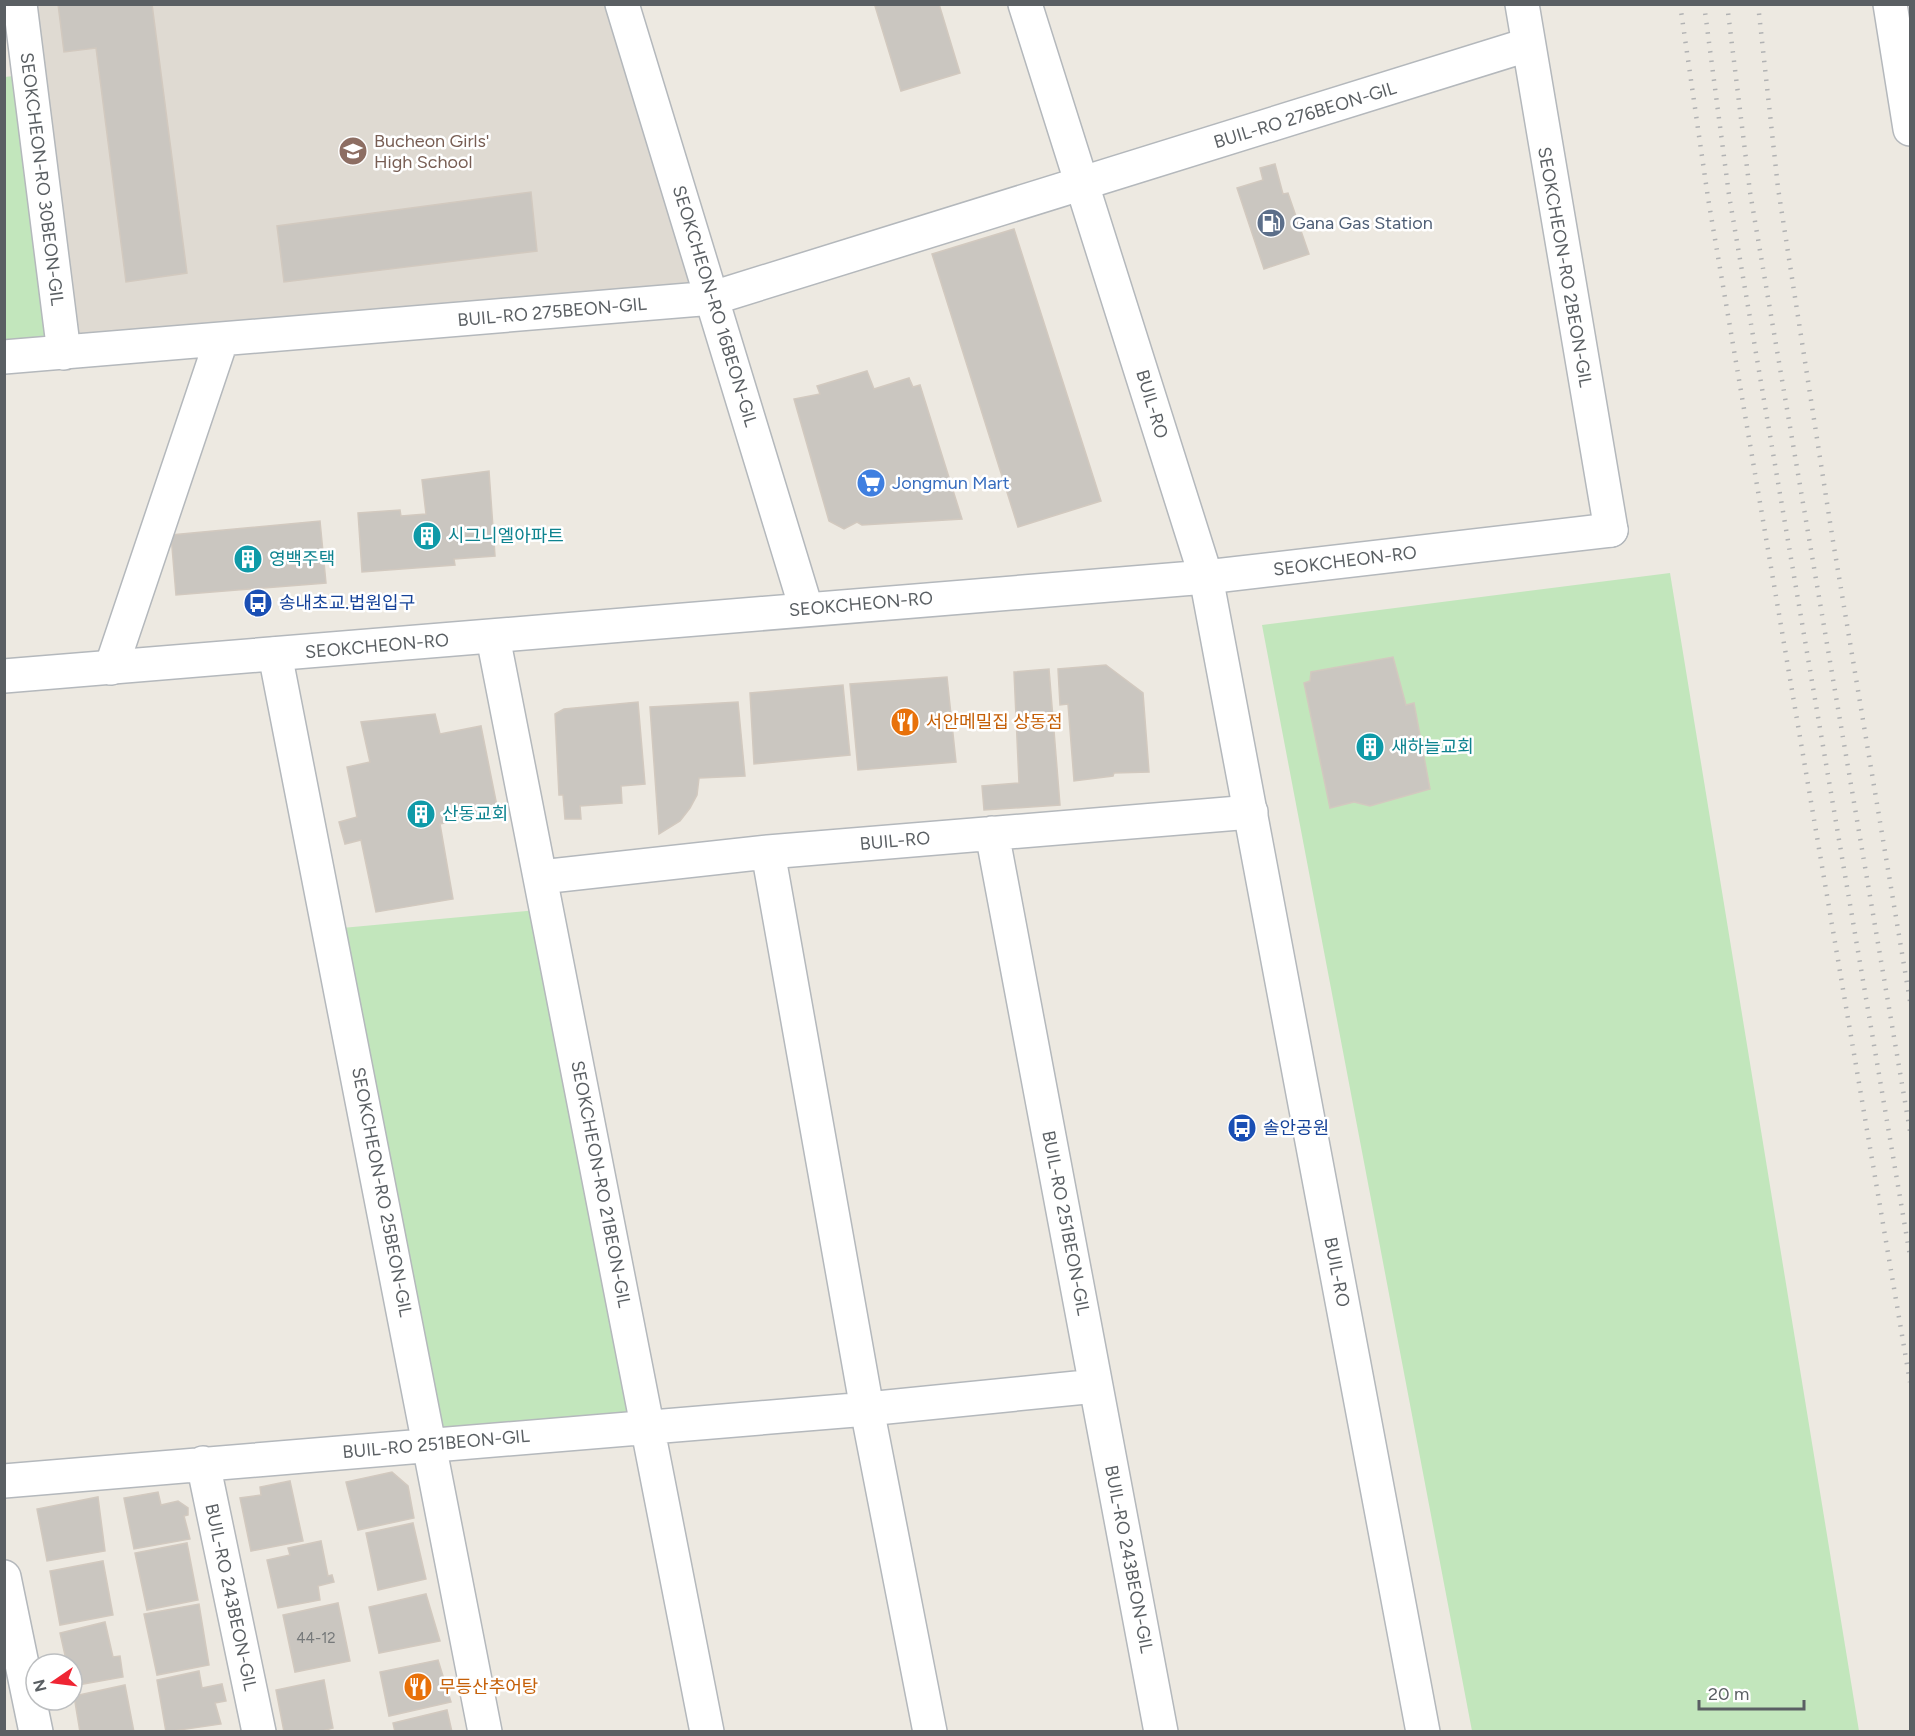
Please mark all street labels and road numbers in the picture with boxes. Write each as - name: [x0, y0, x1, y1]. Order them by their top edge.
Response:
- street label: SEOKCHEON-RO 30BEON-GIL: [16, 51, 69, 307]
- street label: BUIL-RO 276BEON-GIL: [1211, 77, 1400, 153]
- street label: SEOKCHEON-RO 2BEON-GIL: [1533, 145, 1597, 390]
- street label: SEOKCHEON-RO 16BEON-GIL: [668, 183, 762, 430]
- street label: BUIL-RO 275BEON-GIL: [456, 293, 648, 331]
- street label: BUIL-RO: [1131, 367, 1173, 441]
- street label: SEOKCHEON-RO: [1272, 541, 1418, 581]
- street label: SEOKCHEON-RO: [788, 587, 934, 621]
- street label: SEOKCHEON-RO: [304, 629, 450, 663]
- street label: BUIL-RO: [859, 827, 931, 855]
- street label: SEOKCHEON-RO 21BEON-GIL: [566, 1059, 636, 1310]
- street label: SEOKCHEON-RO 25BEON-GIL: [347, 1065, 417, 1319]
- street label: BUIL-RO 251BEON-GIL: [1037, 1129, 1095, 1318]
- street label: BUIL-RO: [1319, 1235, 1355, 1309]
- street label: BUIL-RO 251BEON-GIL: [342, 1425, 531, 1463]
- street label: BUIL-RO 243BEON-GIL: [1100, 1463, 1158, 1655]
- street label: BUIL-RO 243BEON-GIL: [200, 1501, 262, 1693]

